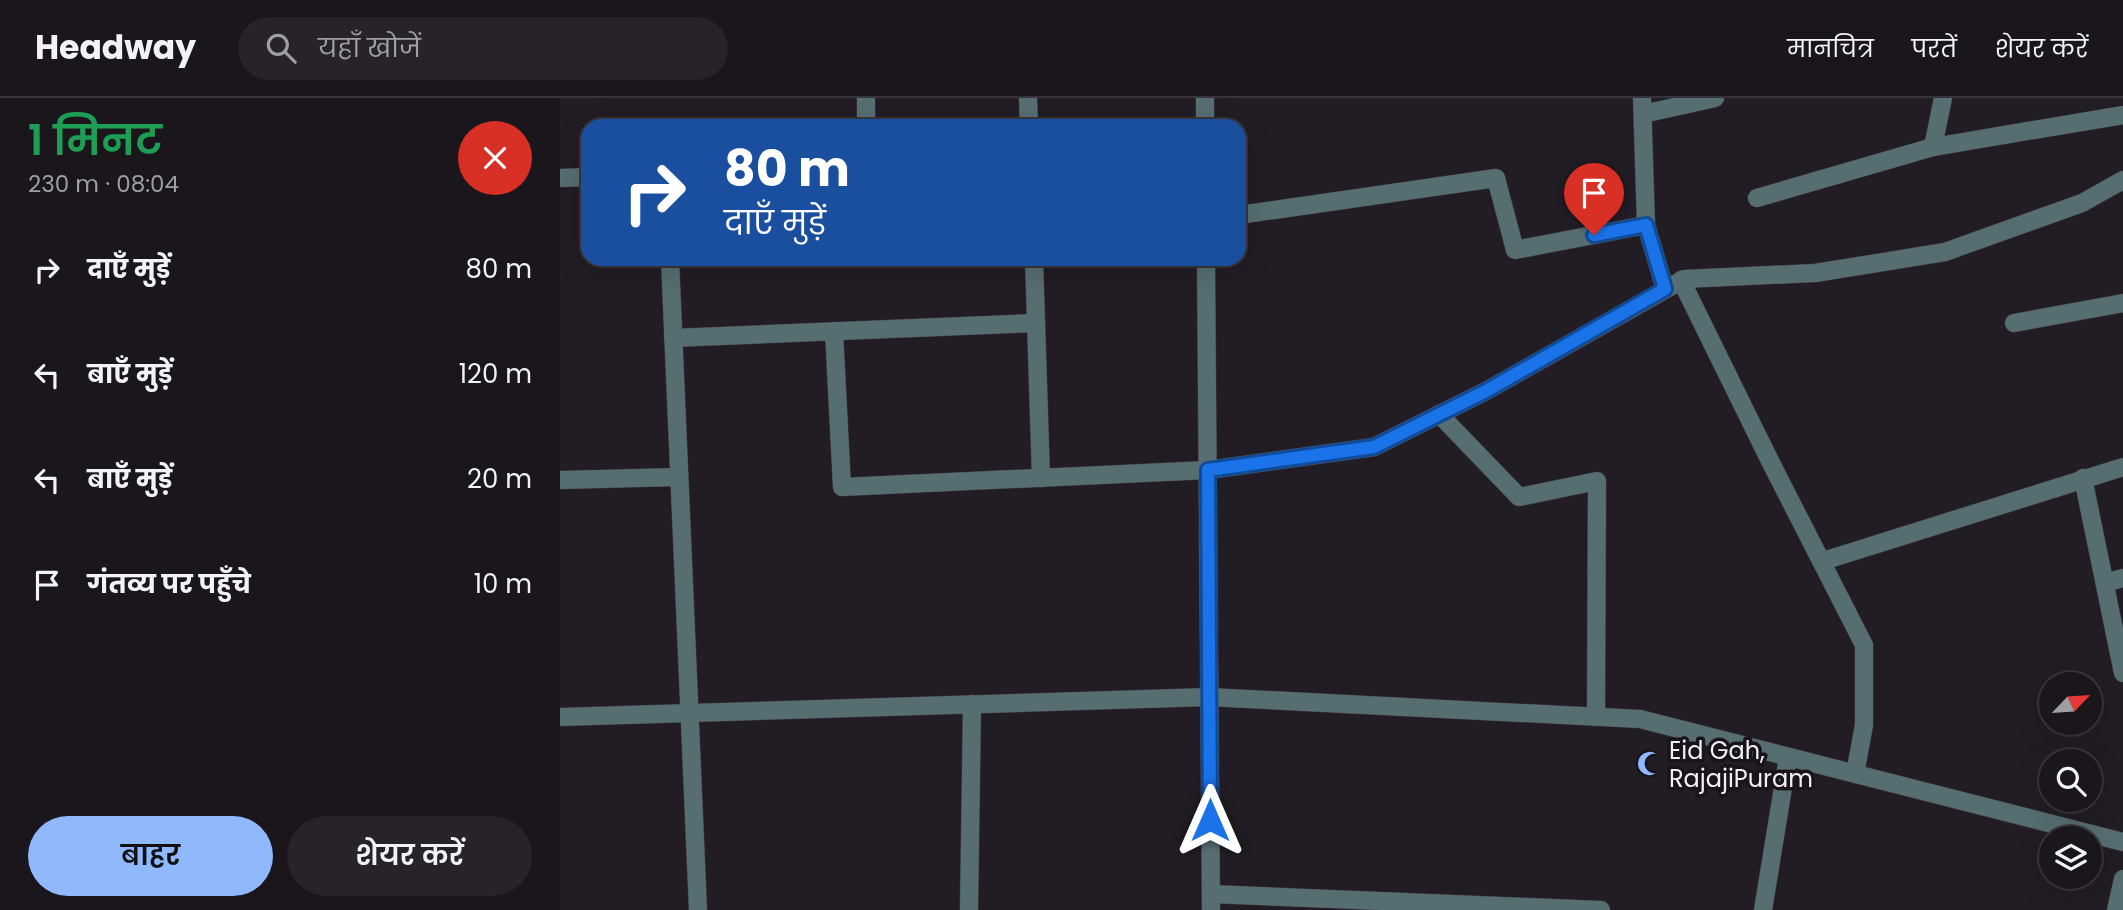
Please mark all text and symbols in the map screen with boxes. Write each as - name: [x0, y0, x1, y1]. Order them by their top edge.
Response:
- search box: [238, 17, 728, 80]
- text: Headway: [35, 24, 196, 71]
- icon: search: [262, 29, 300, 67]
- text: यहाँ खोजें: [318, 30, 421, 66]
- text: मानचित्र: [1787, 32, 1874, 65]
- text: परतें: [1912, 32, 1957, 65]
- text: शेयर करें: [1995, 32, 2088, 65]
- text: 1 मिनट: [28, 111, 162, 170]
- button: close: [458, 121, 532, 195]
- text: 80 m: [724, 135, 850, 203]
- icon: right: [609, 147, 700, 238]
- pin: [1564, 163, 1624, 235]
- text: 230 m · 08:04: [28, 168, 179, 200]
- icon: arrive: [1575, 174, 1613, 212]
- text: दाएँ मुड़ें: [724, 200, 826, 245]
- icon: right: [28, 251, 66, 289]
- text: दाएँ मुड़ें: [87, 251, 170, 287]
- text: 80 m: [466, 251, 532, 287]
- icon: left: [28, 356, 66, 394]
- text: बाएँ मुड़ें: [87, 356, 172, 392]
- text: 120 m: [459, 356, 532, 392]
- icon: left: [28, 461, 66, 499]
- text: बाएँ मुड़ें: [87, 461, 172, 497]
- text: 20 m: [467, 461, 532, 497]
- icon: arrive: [28, 566, 66, 604]
- text: गंतव्य पर पहुँचे: [87, 566, 251, 602]
- text: 10 m: [474, 566, 532, 602]
- north arrow: [2039, 672, 2102, 735]
- map controls: [2039, 672, 2102, 889]
- place label: Eid Gah, RajajiPuram: [1669, 734, 1813, 795]
- button: search: [2039, 749, 2102, 812]
- mosque icon: Eid Gah, RajajiPuram: [1635, 750, 1663, 778]
- position arrow: [1173, 783, 1247, 857]
- button: बाहर: [28, 816, 273, 896]
- button: शेयर करें: [287, 816, 532, 896]
- button: layers: [2039, 826, 2102, 889]

